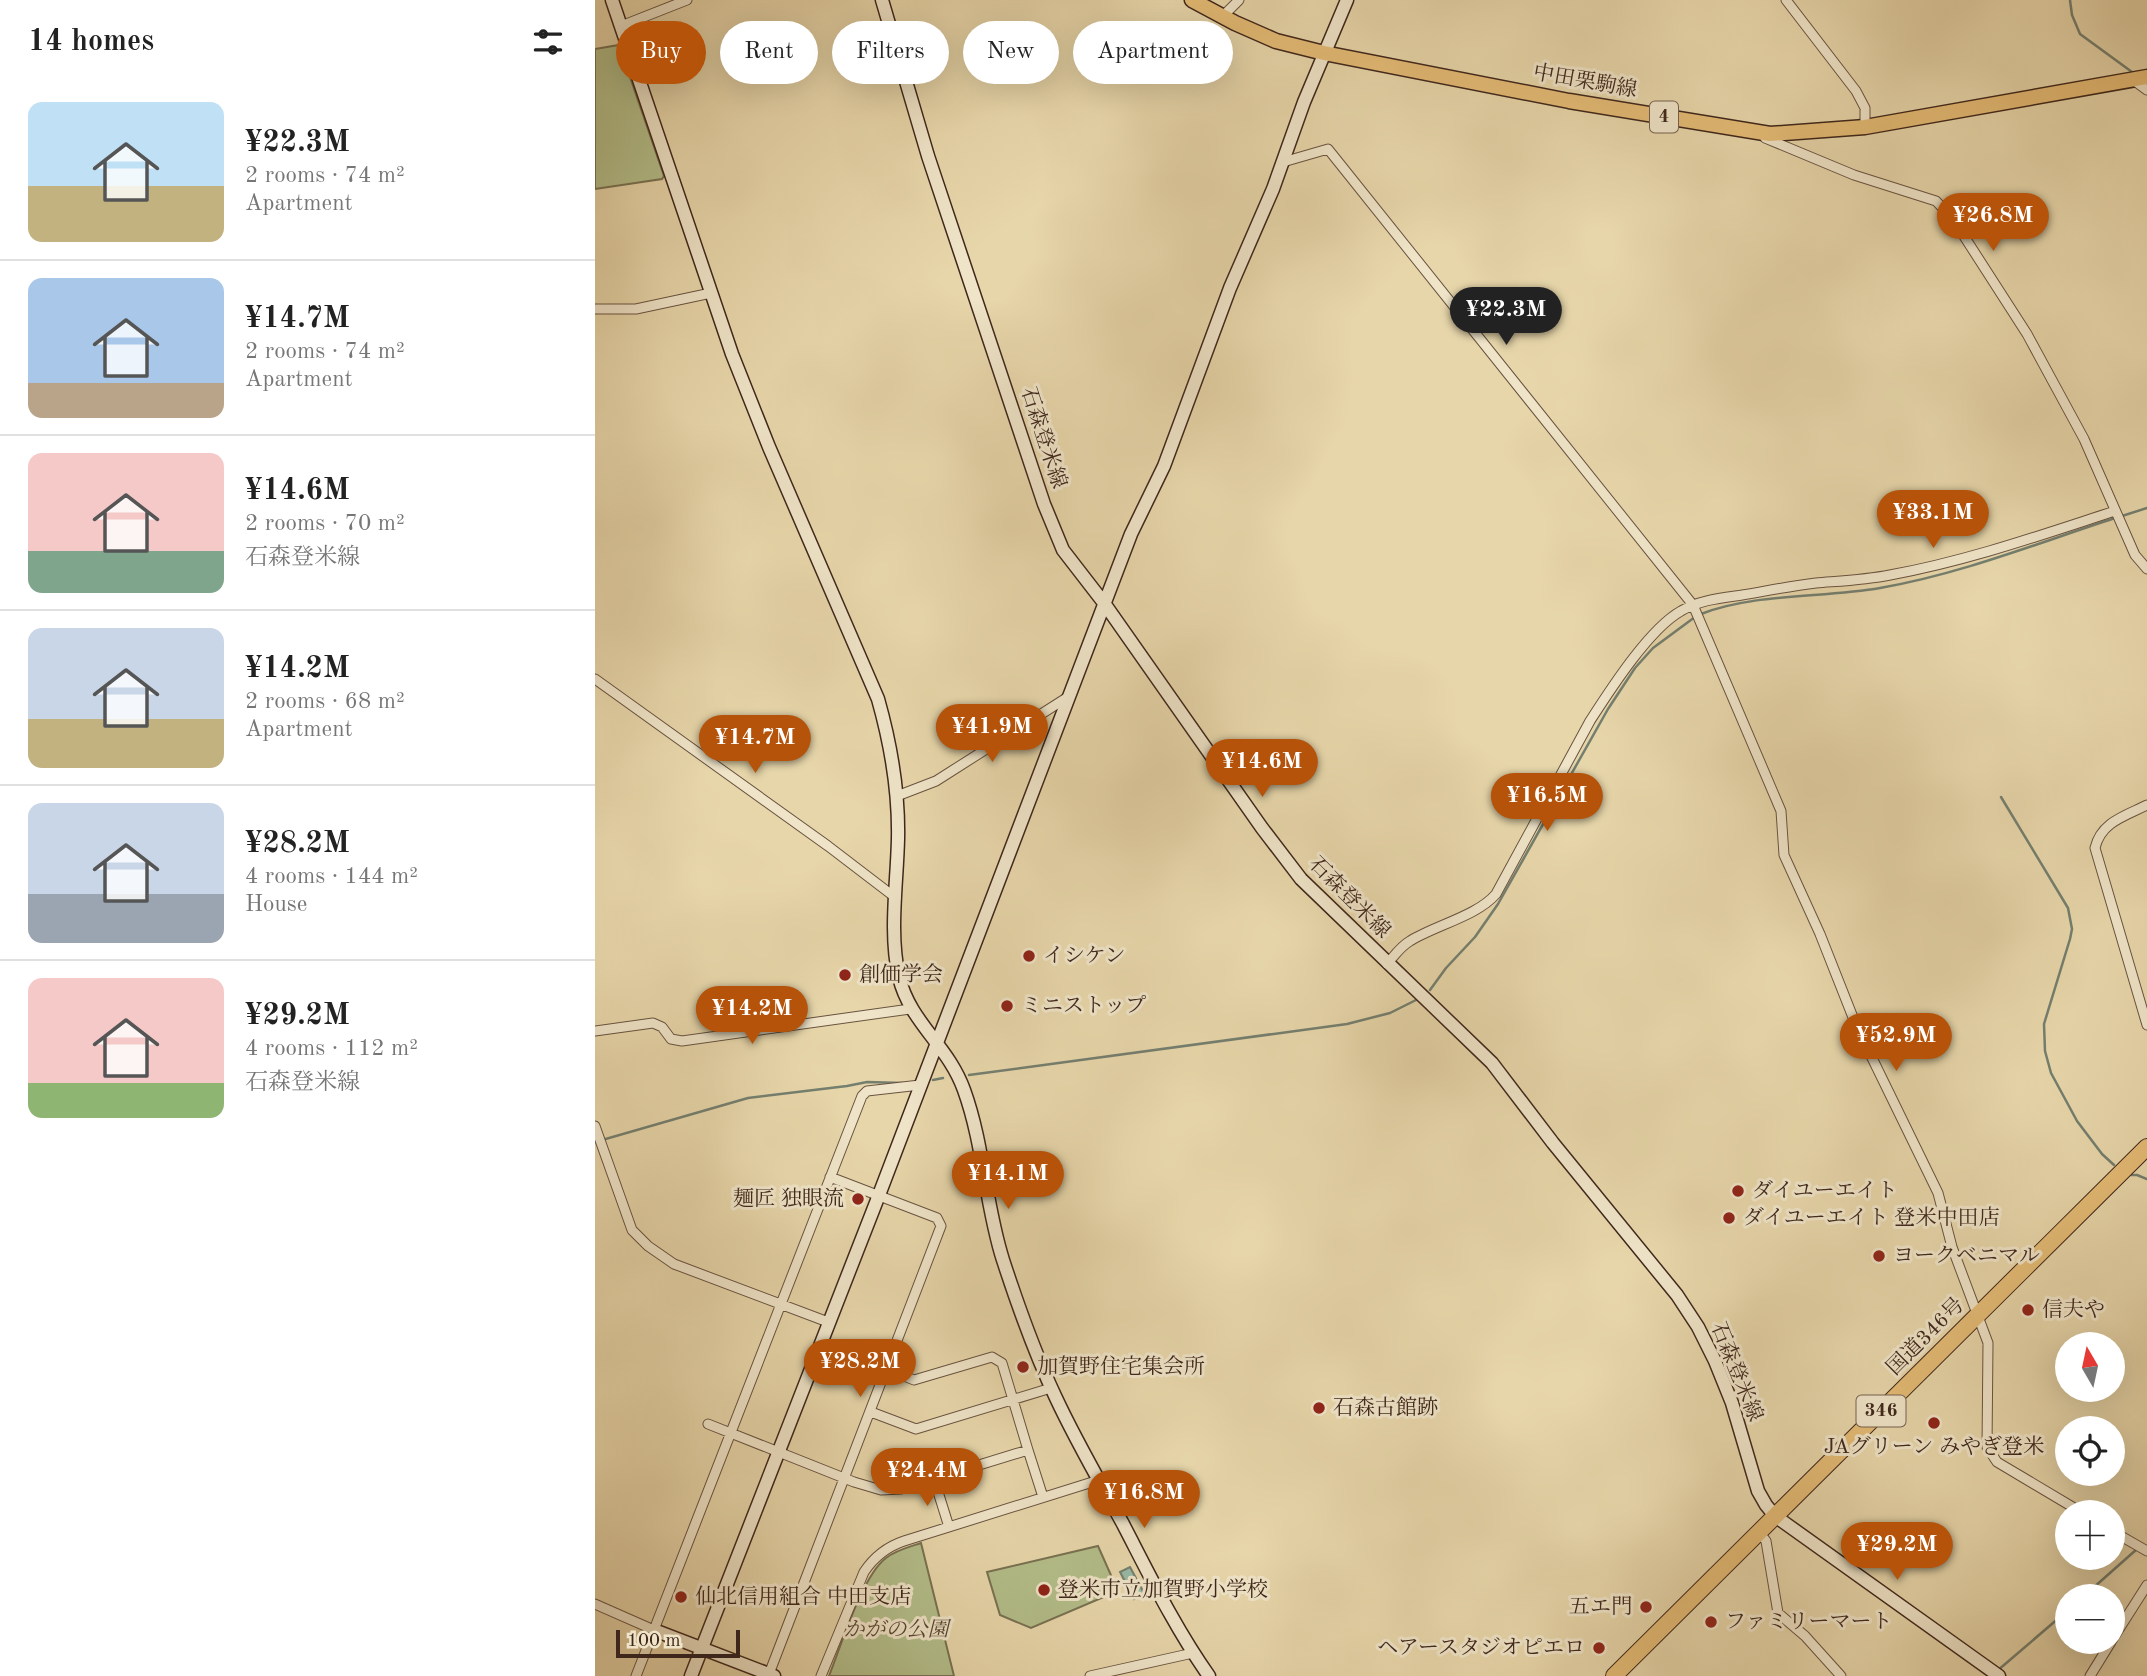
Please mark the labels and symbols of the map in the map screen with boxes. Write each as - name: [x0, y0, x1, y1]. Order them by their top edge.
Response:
- street label: 中田栗駒線: [1531, 61, 1639, 101]
- road number: 4: [1650, 102, 1678, 132]
- pin: ¥26.8M: [1936, 194, 2050, 253]
- pin: ¥22.3M: [1449, 288, 1563, 347]
- street label: 石森登米線: [1017, 384, 1071, 491]
- pin: ¥33.1M: [1876, 490, 1990, 550]
- pin: ¥41.9M: [935, 704, 1049, 764]
- pin: ¥14.7M: [698, 716, 812, 775]
- pin: ¥14.6M: [1205, 740, 1319, 799]
- pin: ¥16.5M: [1490, 774, 1604, 833]
- street label: 石森登米線: [1304, 852, 1395, 943]
- place label: イシケン: [1043, 945, 1126, 967]
- marker: イシケン: [1021, 948, 1037, 964]
- place label: 創価学会: [859, 963, 943, 986]
- marker: 創価学会: [837, 967, 853, 983]
- pin: ¥14.2M: [695, 986, 809, 1046]
- place label: ミニストップ: [1021, 995, 1146, 1017]
- marker: ミニストップ: [999, 998, 1015, 1014]
- pin: ¥52.9M: [1839, 1014, 1953, 1073]
- pin: ¥14.1M: [951, 1152, 1065, 1211]
- place label: ダイユーエイト: [1752, 1180, 1898, 1202]
- marker: ダイユーエイト: [1730, 1183, 1746, 1199]
- place label: 麺匠 独眼流: [733, 1187, 844, 1210]
- marker: 麺匠 独眼流: [850, 1191, 866, 1207]
- place label: ダイユーエイト 登米中田店: [1743, 1206, 2000, 1229]
- marker: ダイユーエイト 登米中田店: [1721, 1210, 1737, 1226]
- place label: ヨークベニマル: [1893, 1245, 2040, 1267]
- marker: ヨークベニマル: [1871, 1248, 1887, 1264]
- street label: 国道346号: [1882, 1293, 1969, 1380]
- place label: 信夫や: [2042, 1298, 2105, 1321]
- marker: 信夫や: [2020, 1302, 2036, 1318]
- street label: 石森登米線: [1707, 1319, 1767, 1425]
- north arrow: [2055, 1332, 2125, 1402]
- pin: ¥28.2M: [803, 1340, 917, 1399]
- place label: 加賀野住宅集会所: [1037, 1355, 1205, 1378]
- marker: 加賀野住宅集会所: [1015, 1359, 1031, 1375]
- place label: 石森古館跡: [1333, 1396, 1438, 1419]
- road number: 346: [1857, 1396, 1905, 1427]
- marker: 石森古館跡: [1311, 1400, 1327, 1416]
- marker: JAグリーン みやぎ登米: [1926, 1415, 1942, 1431]
- place label: JAグリーン みやぎ登米: [1824, 1435, 2044, 1458]
- pin: ¥24.4M: [870, 1448, 984, 1508]
- pin: ¥16.8M: [1087, 1470, 1201, 1530]
- pin: ¥29.2M: [1840, 1522, 1954, 1582]
- place label: 登米市立加賀野小学校: [1058, 1578, 1268, 1601]
- marker: 登米市立加賀野小学校: [1036, 1582, 1052, 1598]
- place label: 仙北信用組合 中田支店: [695, 1585, 911, 1608]
- marker: 仙北信用組合 中田支店: [673, 1589, 689, 1605]
- place label: 五エ門: [1569, 1595, 1632, 1618]
- marker: 五エ門: [1638, 1599, 1654, 1615]
- place label: ファミリーマート: [1725, 1612, 1893, 1633]
- marker: ファミリーマート: [1703, 1614, 1719, 1630]
- park label: かがの公園: [844, 1618, 951, 1641]
- scale bar: [616, 1627, 740, 1659]
- place label: ヘアースタジオピエロ: [1377, 1637, 1585, 1659]
- marker: ヘアースタジオピエロ: [1591, 1640, 1607, 1656]

